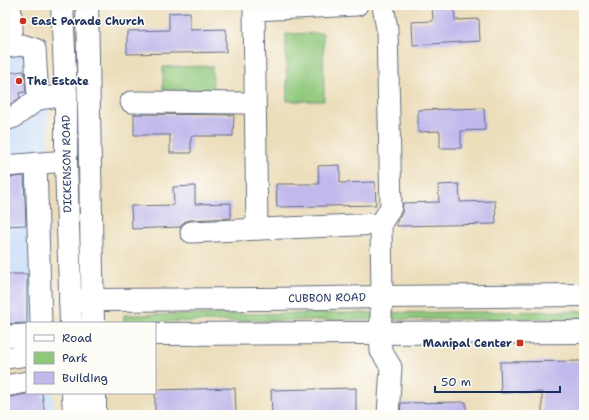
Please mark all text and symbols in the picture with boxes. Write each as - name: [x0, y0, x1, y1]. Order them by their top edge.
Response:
- place label: East Parade Church: [31, 14, 145, 29]
- marker: East Parade Church: [18, 16, 28, 26]
- place label: The Estate: [27, 74, 89, 89]
- marker: The Estate: [14, 76, 24, 86]
- street label: DICKENSON ROAD: [59, 115, 75, 213]
- street label: CUBBON ROAD: [288, 290, 366, 306]
- legend: [26, 322, 156, 394]
- text: Road: [62, 330, 93, 346]
- place label: Manipal Center: [423, 336, 512, 351]
- marker: Manipal Center: [515, 338, 525, 348]
- text: Park: [62, 350, 88, 366]
- scale bar: [435, 368, 560, 394]
- text: Building: [62, 370, 108, 386]
- text: 50 m: [441, 374, 471, 390]

